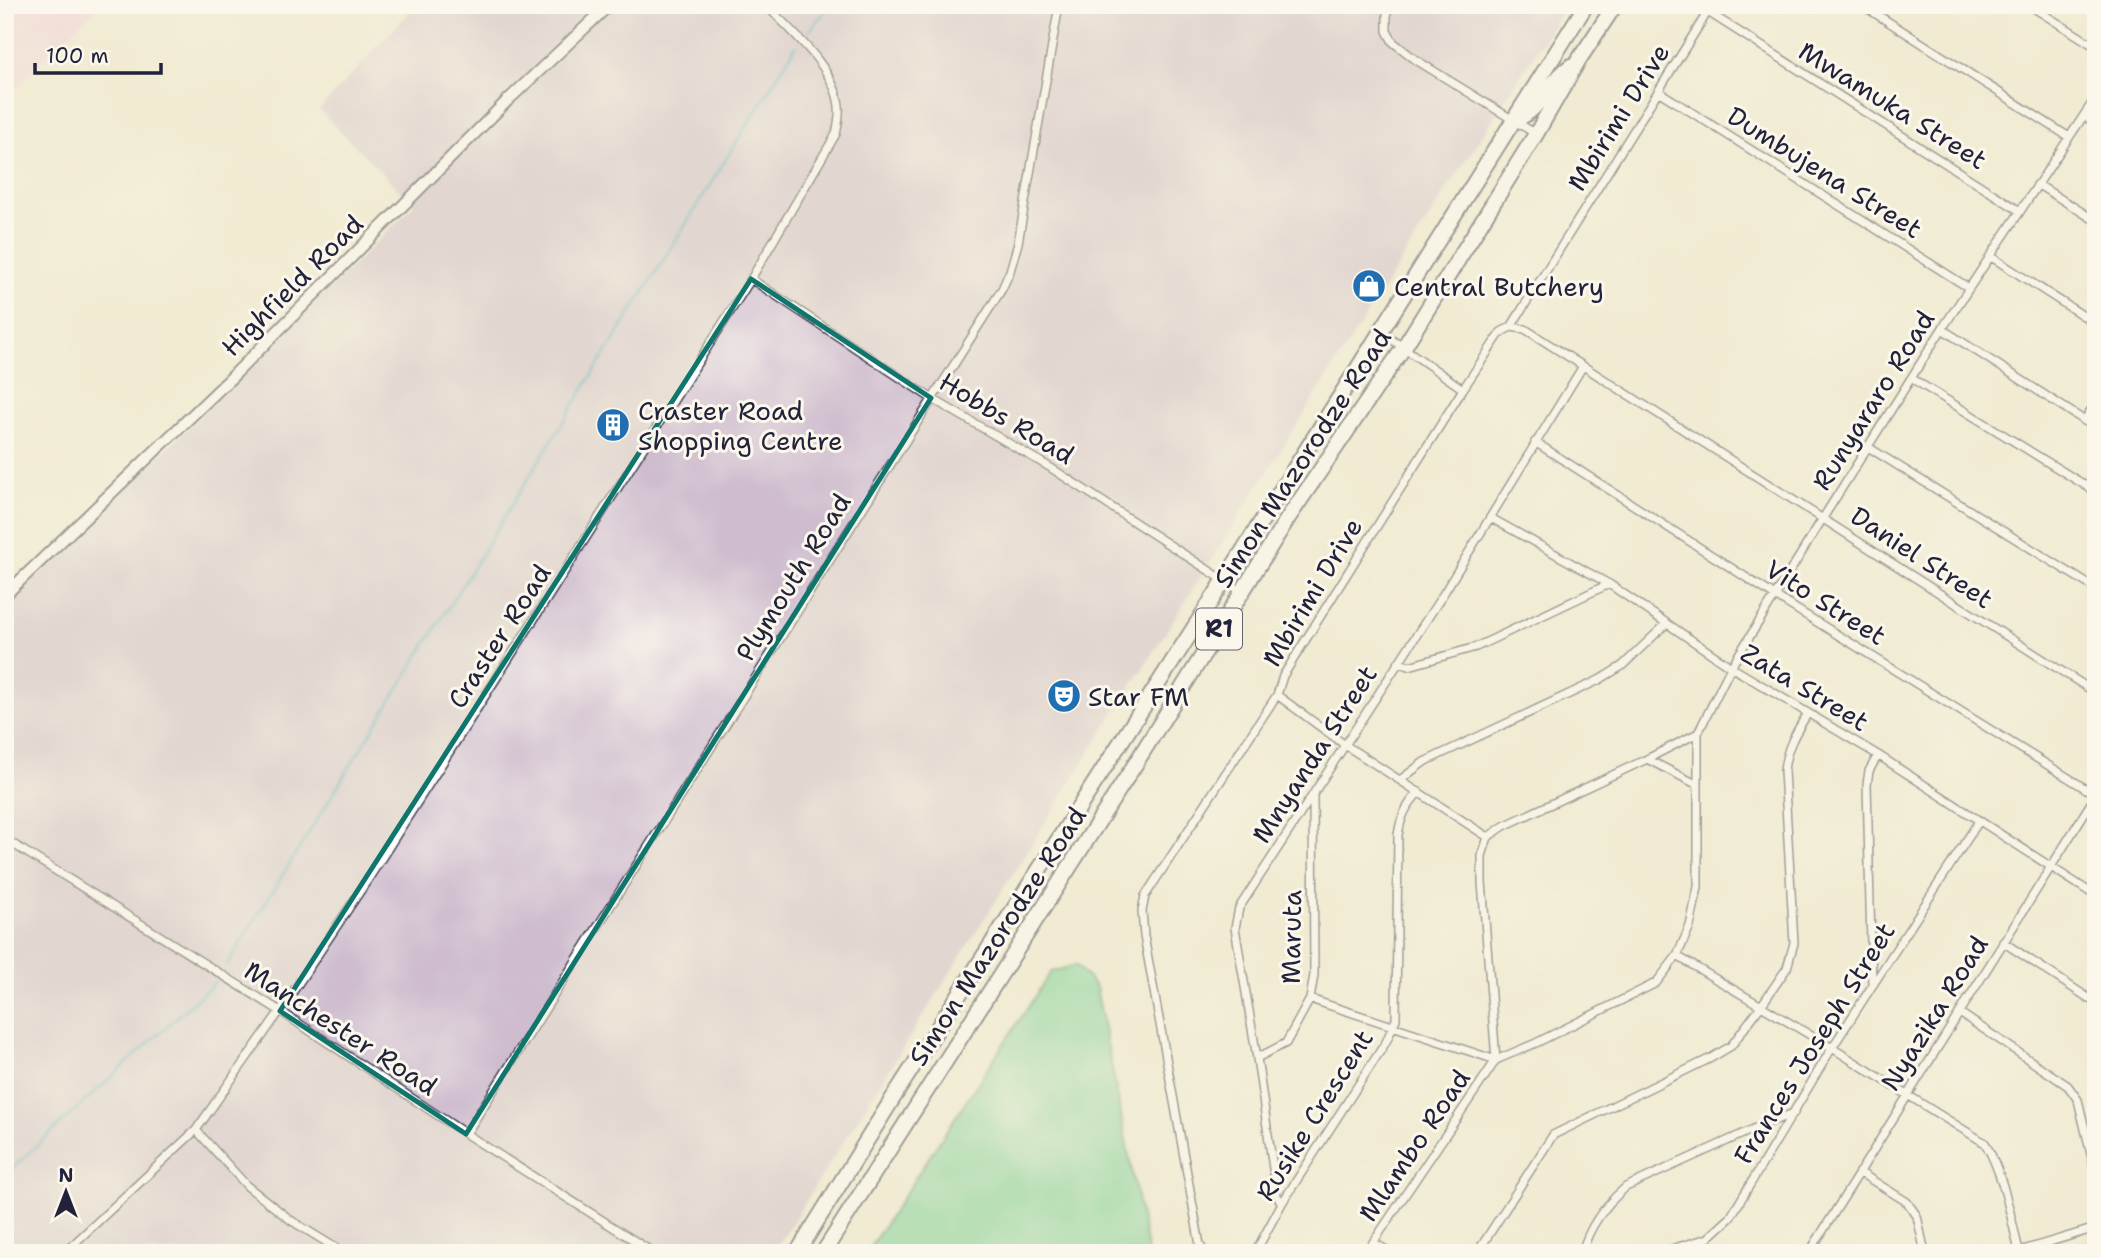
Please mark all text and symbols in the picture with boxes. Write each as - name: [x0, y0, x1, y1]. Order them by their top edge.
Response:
- scale bar: [35, 32, 161, 76]
- street label: Mwamuka Street: [1792, 33, 1994, 177]
- street label: Mbirimi Drive: [1559, 37, 1677, 197]
- text: 100 m: [46, 42, 109, 70]
- street label: Dumbujena Street: [1721, 98, 1929, 246]
- street label: Highfield Road: [213, 206, 371, 364]
- shop icon: Central Butchery: [1350, 267, 1388, 305]
- place label: Central Butchery: [1394, 269, 1604, 304]
- street label: Runyararo Road: [1804, 304, 1942, 496]
- street label: Simon Mazorodze Road: [1205, 322, 1399, 594]
- street label: Hobbs Road: [933, 364, 1081, 472]
- place label: Craster Road Shopping Centre: [638, 393, 843, 458]
- building icon: Craster Road Shopping Centre: [594, 406, 632, 444]
- street label: Plymouth Road: [727, 487, 859, 667]
- street label: Daniel Street: [1844, 498, 2000, 616]
- street label: Mbirimi Drive: [1254, 511, 1370, 673]
- street label: Vito Street: [1759, 551, 1893, 653]
- street label: Craster Road: [439, 557, 559, 715]
- road number: R1: [1196, 608, 1242, 650]
- street label: Zata Street: [1735, 635, 1875, 739]
- street label: Mnyanda Street: [1243, 658, 1385, 850]
- theatre icon: Star FM: [1045, 677, 1083, 715]
- place label: Star FM: [1088, 679, 1189, 714]
- street label: Simon Mazorodze Road: [900, 800, 1094, 1072]
- street label: Maruta: [1273, 890, 1309, 984]
- street label: Frances Joseph Street: [1725, 916, 1903, 1170]
- street label: Nyazika Road: [1872, 929, 1996, 1097]
- street label: Manchester Road: [238, 952, 444, 1104]
- street label: Rusike Crescent: [1247, 1023, 1381, 1207]
- street label: Mlambo Road: [1350, 1062, 1478, 1228]
- north arrow: [32, 1156, 102, 1226]
- text: N: [58, 1163, 74, 1188]

